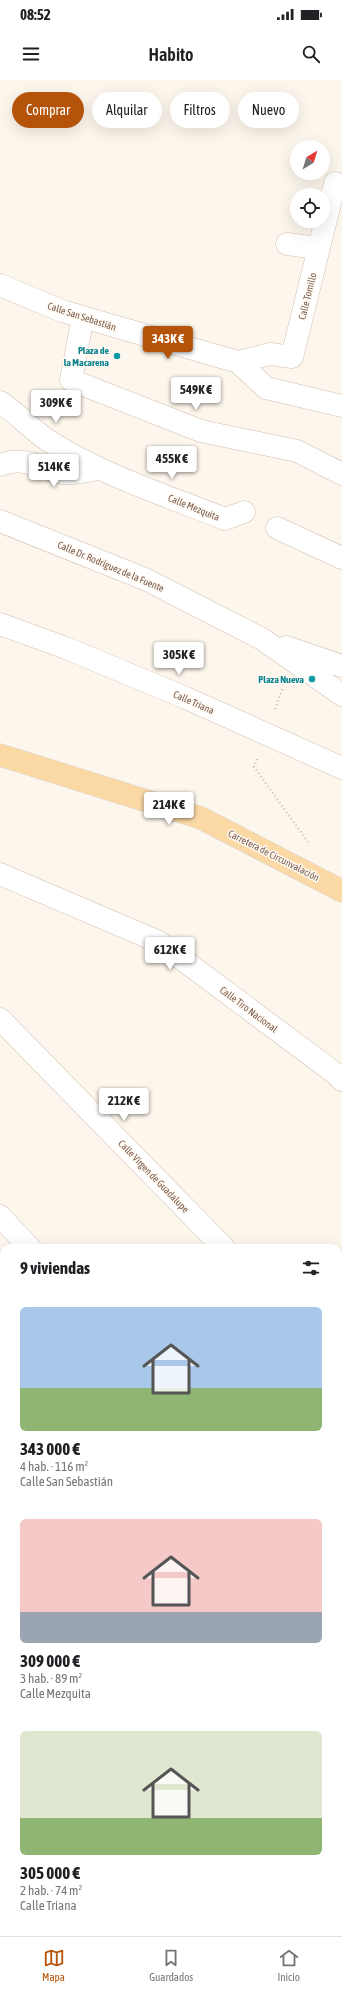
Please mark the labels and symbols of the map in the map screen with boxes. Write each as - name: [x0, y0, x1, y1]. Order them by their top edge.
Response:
- north arrow: [290, 140, 330, 180]
- street label: Calle Tomillo: [296, 271, 319, 321]
- street label: Calle San Sebastián: [46, 300, 118, 333]
- pin: 343K €: [135, 326, 201, 360]
- place label: Plaza de la Macarena: [64, 345, 109, 368]
- marker: Plaza de la Macarena: [112, 351, 122, 361]
- pin: 549K €: [163, 377, 229, 411]
- pin: 309K €: [23, 390, 89, 424]
- pin: 455K €: [139, 446, 205, 480]
- pin: 514K €: [21, 454, 87, 488]
- street label: Calle Mezquita: [167, 492, 221, 523]
- street label: Calle Dr. Rodríguez de la Fuente: [56, 539, 166, 594]
- pin: 305K €: [146, 642, 212, 676]
- place label: Plaza Nueva: [258, 674, 304, 685]
- marker: Plaza Nueva: [307, 674, 317, 684]
- street label: Calle Triana: [172, 689, 216, 716]
- pin: 214K €: [136, 792, 202, 826]
- street label: Carretera de Circunvalación: [226, 828, 321, 883]
- pin: 612K €: [137, 937, 203, 971]
- street label: Calle Tiro Nacional: [218, 984, 280, 1035]
- pin: 212K €: [91, 1088, 157, 1122]
- street label: Calle Virgen de Guadalupe: [116, 1138, 191, 1215]

